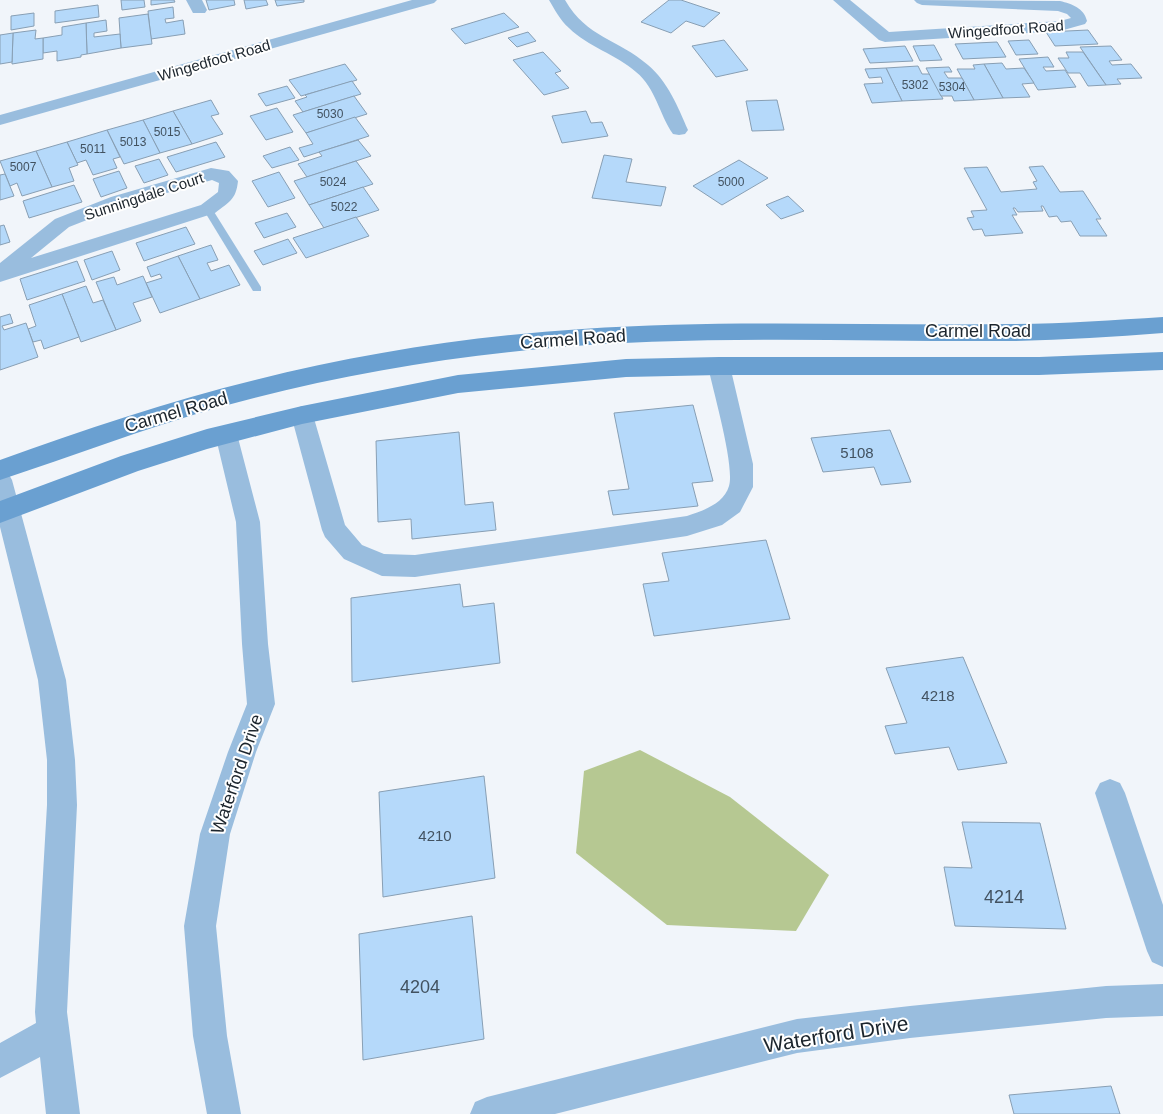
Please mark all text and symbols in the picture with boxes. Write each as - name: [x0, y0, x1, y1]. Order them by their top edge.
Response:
- street label: Wingedfoot Road: [948, 16, 1064, 42]
- street label: Wingedfoot Road: [156, 36, 272, 84]
- house number: 5302: [902, 78, 929, 92]
- house number: 5304: [939, 80, 966, 94]
- house number: 5030: [317, 107, 344, 121]
- house number: 5015: [154, 125, 181, 139]
- house number: 5013: [120, 135, 147, 149]
- house number: 5011: [80, 142, 106, 156]
- house number: 5007: [10, 160, 37, 174]
- street label: Sunningdale Court: [82, 168, 207, 223]
- house number: 5024: [320, 175, 347, 189]
- house number: 5000: [718, 175, 745, 189]
- house number: 5022: [331, 200, 358, 214]
- street label: Carmel Road: [925, 321, 1031, 341]
- street label: Carmel Road: [519, 325, 627, 353]
- street label: Carmel Road: [122, 388, 230, 436]
- house number: 5108: [840, 444, 874, 461]
- house number: 4218: [921, 687, 955, 704]
- street label: Waterford Drive: [207, 711, 267, 837]
- house number: 4210: [418, 827, 452, 844]
- house number: 4214: [984, 887, 1024, 907]
- house number: 4204: [400, 977, 440, 997]
- street label: Waterford Drive: [762, 1011, 910, 1057]

